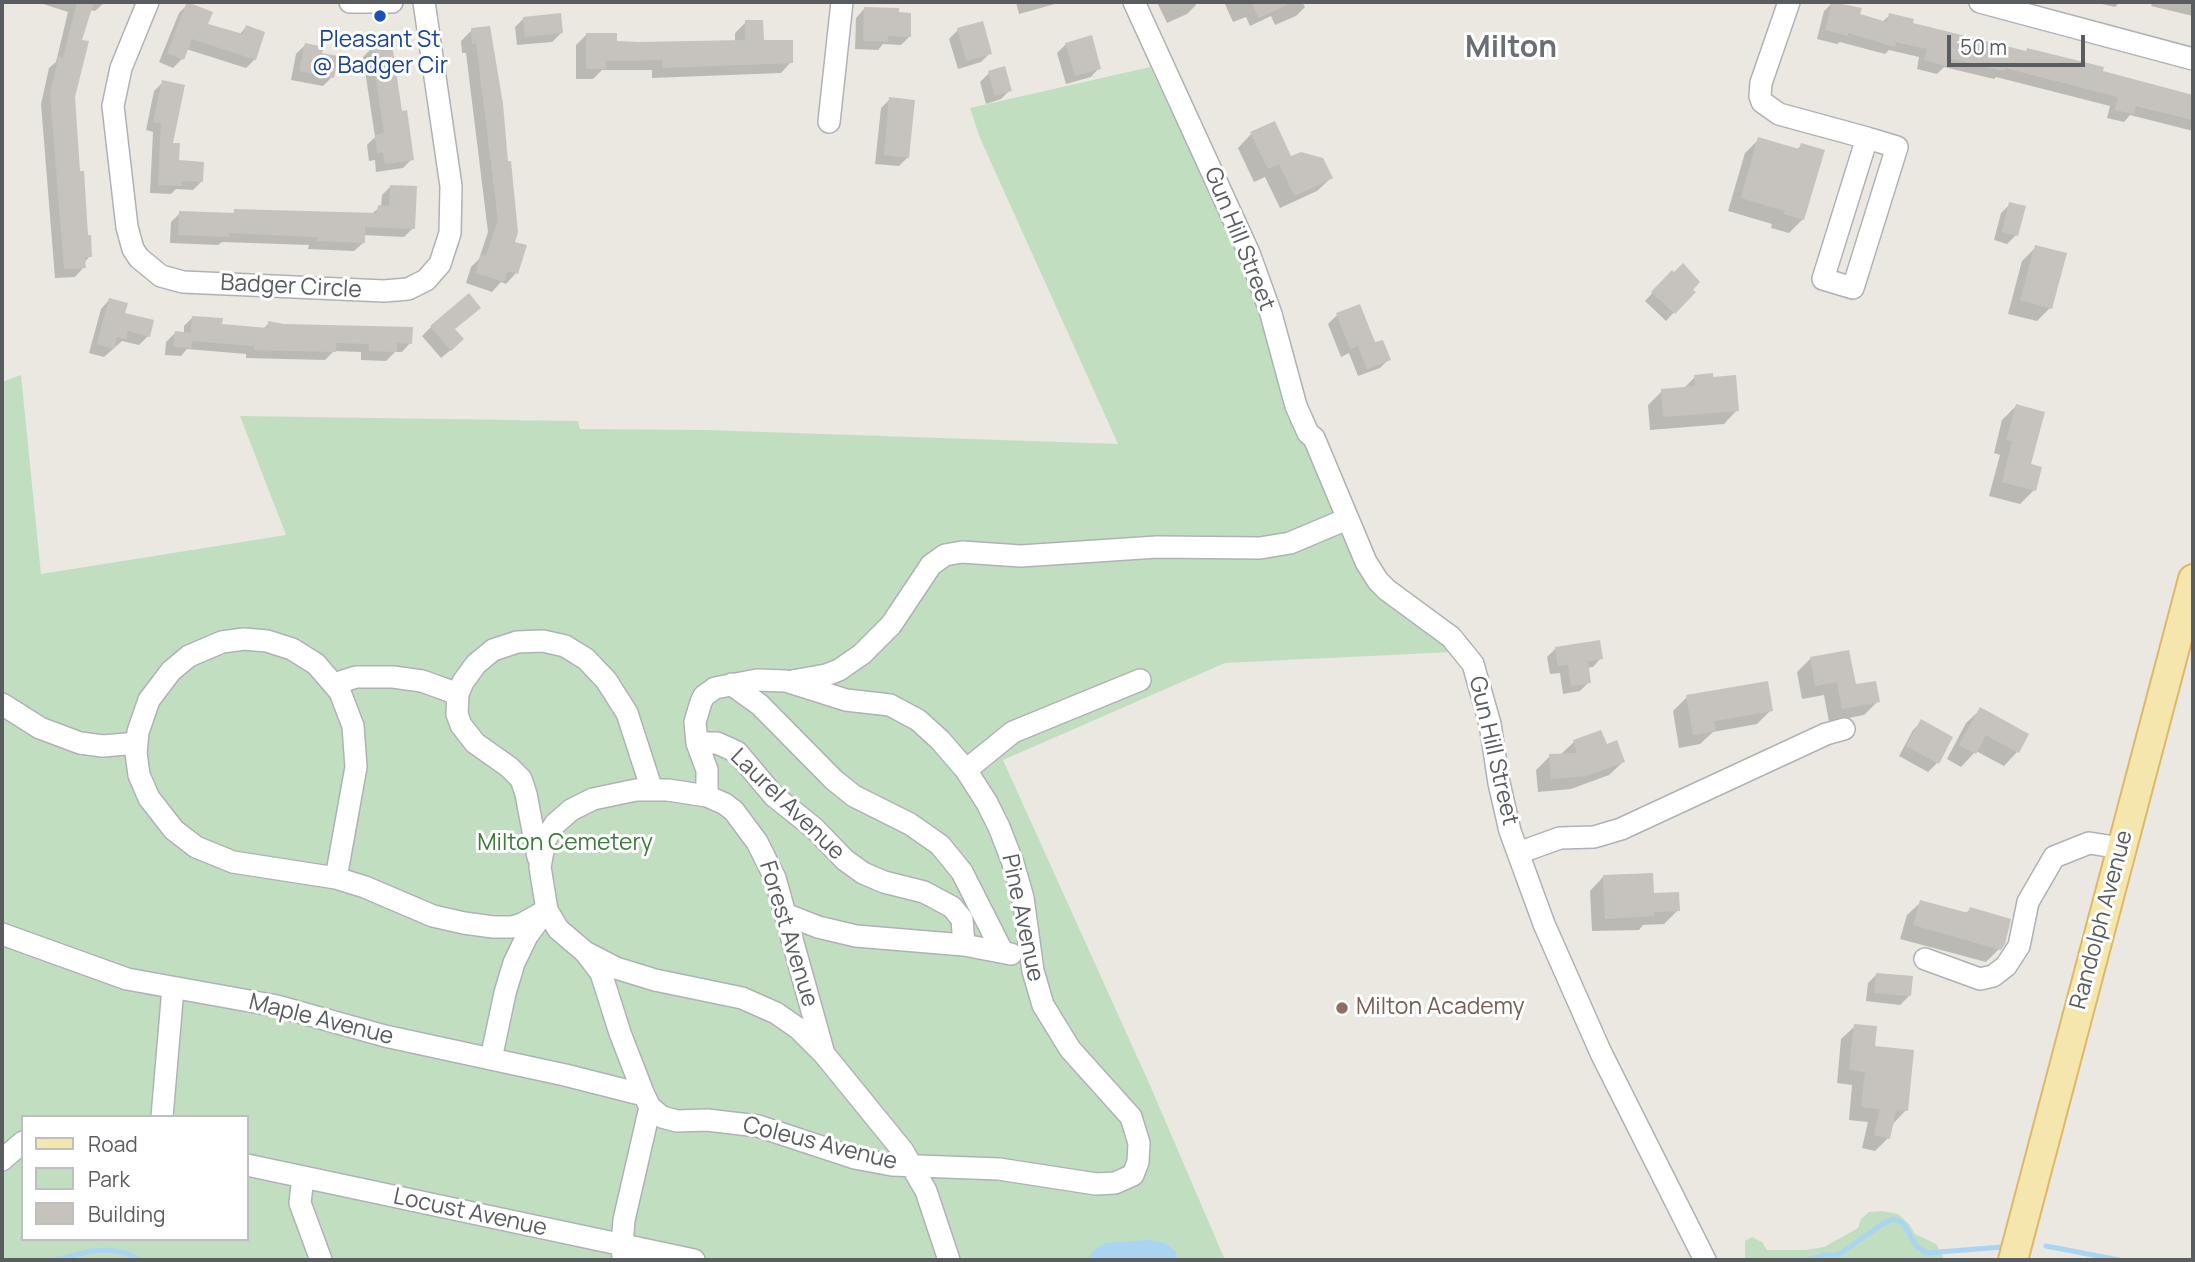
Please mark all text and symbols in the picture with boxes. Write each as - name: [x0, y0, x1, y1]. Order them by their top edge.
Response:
- marker: Pleasant St @ Badger Cir: [372, 8, 388, 24]
- scale bar: [1950, 21, 2088, 65]
- place label: Pleasant St @ Badger Cir: [312, 27, 448, 81]
- district label: Milton: [1465, 31, 1557, 67]
- text: 50 m: [1960, 33, 2007, 61]
- street label: Gun Hill Street: [1198, 163, 1280, 315]
- street label: Badger Circle: [220, 270, 362, 304]
- street label: Gun Hill Street: [1462, 674, 1524, 828]
- street label: Laurel Avenue: [724, 744, 850, 866]
- street label: Randolph Avenue: [2065, 828, 2139, 1012]
- park label: Milton Cemetery: [477, 830, 653, 858]
- street label: Pine Avenue: [995, 852, 1049, 984]
- street label: Forest Avenue: [753, 858, 823, 1010]
- street label: Maple Avenue: [246, 989, 396, 1051]
- place label: Milton Academy: [1356, 994, 1525, 1022]
- marker: Milton Academy: [1334, 1000, 1350, 1016]
- street label: Coleus Avenue: [740, 1112, 900, 1176]
- legend: [21, 1115, 248, 1241]
- text: Road: [88, 1130, 138, 1158]
- text: Park: [88, 1165, 130, 1193]
- street label: Locust Avenue: [391, 1183, 549, 1243]
- text: Building: [88, 1200, 165, 1228]

